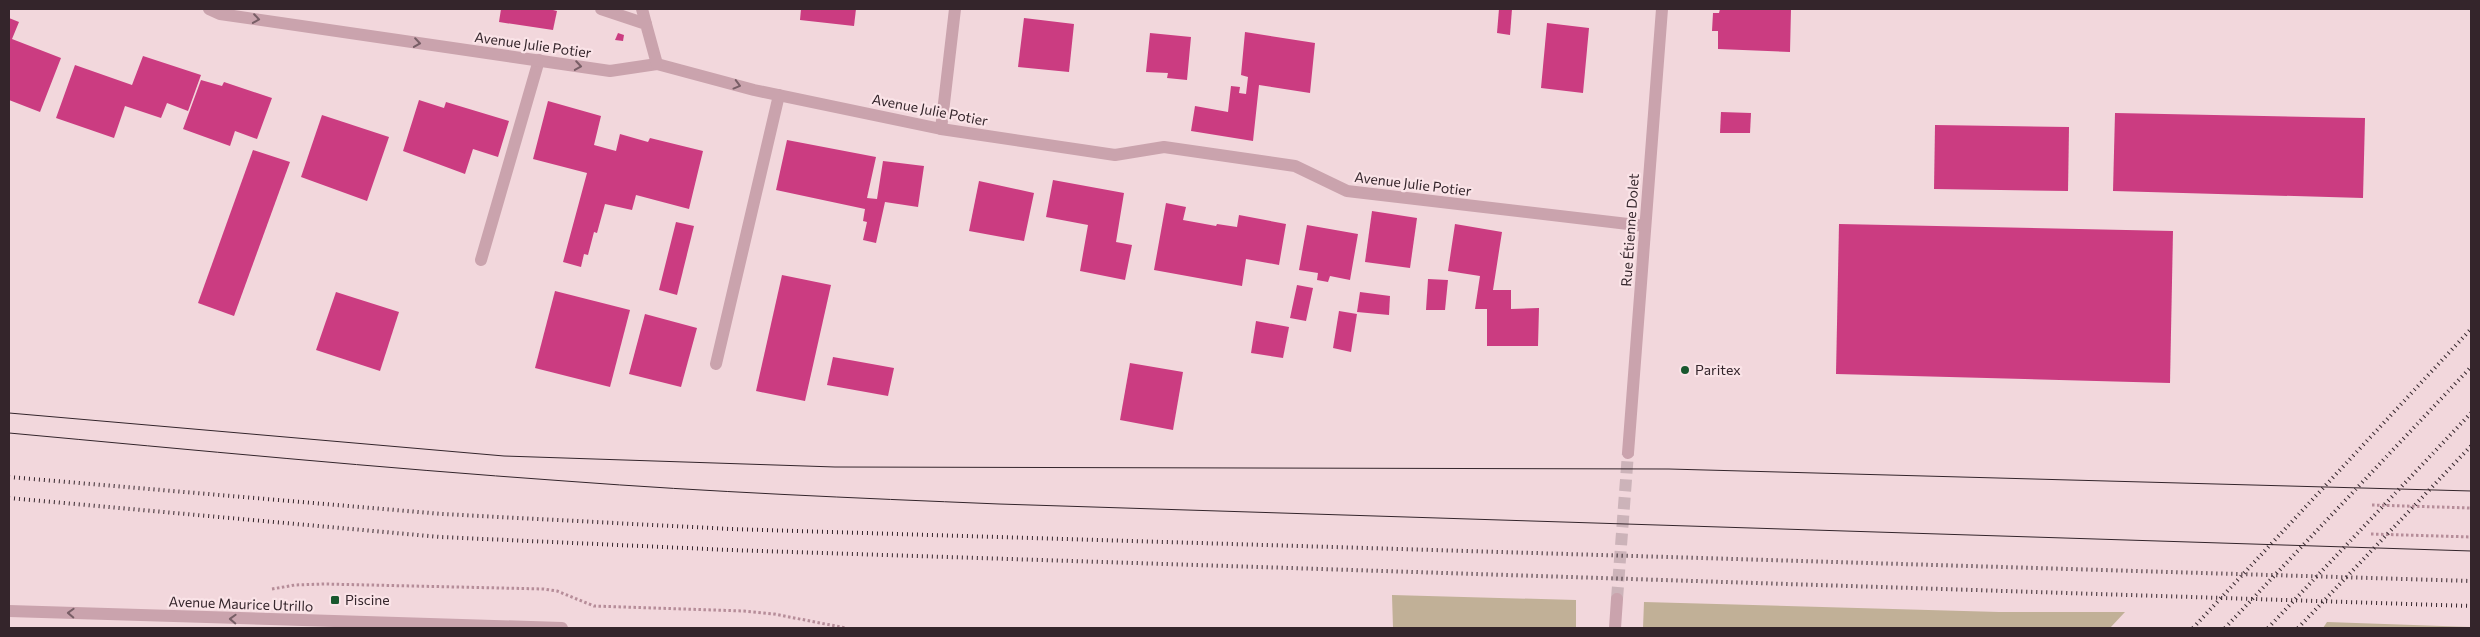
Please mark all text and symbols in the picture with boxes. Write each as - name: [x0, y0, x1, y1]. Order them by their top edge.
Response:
- one-way arrow: [252, 14, 261, 24]
- street label: Avenue Julie Potier: [474, 28, 593, 61]
- one-way arrow: [414, 37, 422, 48]
- one-way arrow: [574, 61, 582, 71]
- one-way arrow: [732, 79, 741, 90]
- street label: Avenue Julie Potier: [871, 90, 990, 129]
- street label: Avenue Julie Potier: [1354, 168, 1473, 199]
- street label: Rue Étienne Dolet: [1617, 173, 1642, 287]
- place label: Paritex: [1695, 361, 1741, 378]
- marker: Paritex: [1679, 364, 1691, 376]
- place label: Piscine: [345, 591, 390, 608]
- street label: Avenue Maurice Utrillo: [168, 592, 314, 615]
- marker: Piscine: [329, 594, 341, 606]
- one-way arrow: [67, 608, 75, 619]
- one-way arrow: [229, 614, 237, 624]

